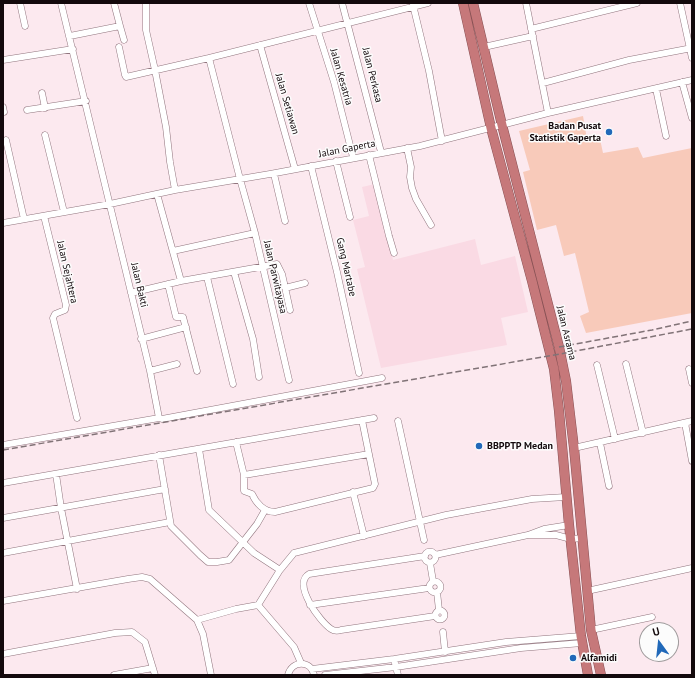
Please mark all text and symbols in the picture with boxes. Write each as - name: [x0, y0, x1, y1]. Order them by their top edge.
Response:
- street label: Jalan Perkasa: [359, 46, 385, 104]
- street label: Jalan Kesatria: [327, 47, 355, 107]
- street label: Jalan Setiawan: [273, 72, 301, 136]
- place label: Badan Pusat Statistik Gaperta: [529, 120, 601, 144]
- marker: Badan Pusat Statistik Gaperta: [604, 127, 614, 137]
- street label: Jalan Gaperta: [318, 138, 376, 160]
- street label: Gang Martabe: [333, 236, 359, 298]
- street label: Jalan Sejahtera: [54, 239, 80, 305]
- street label: Jalan Parwitayasa: [261, 239, 289, 315]
- street label: Jalan Bakti: [128, 261, 150, 309]
- street label: Jalan Asrama: [553, 305, 579, 361]
- place label: BBPPTP Medan: [487, 440, 553, 452]
- marker: BBPPTP Medan: [474, 441, 484, 451]
- north arrow: [639, 622, 679, 662]
- text: U: [651, 624, 661, 639]
- place label: Alfamidi: [581, 652, 617, 664]
- marker: Alfamidi: [568, 653, 578, 663]

